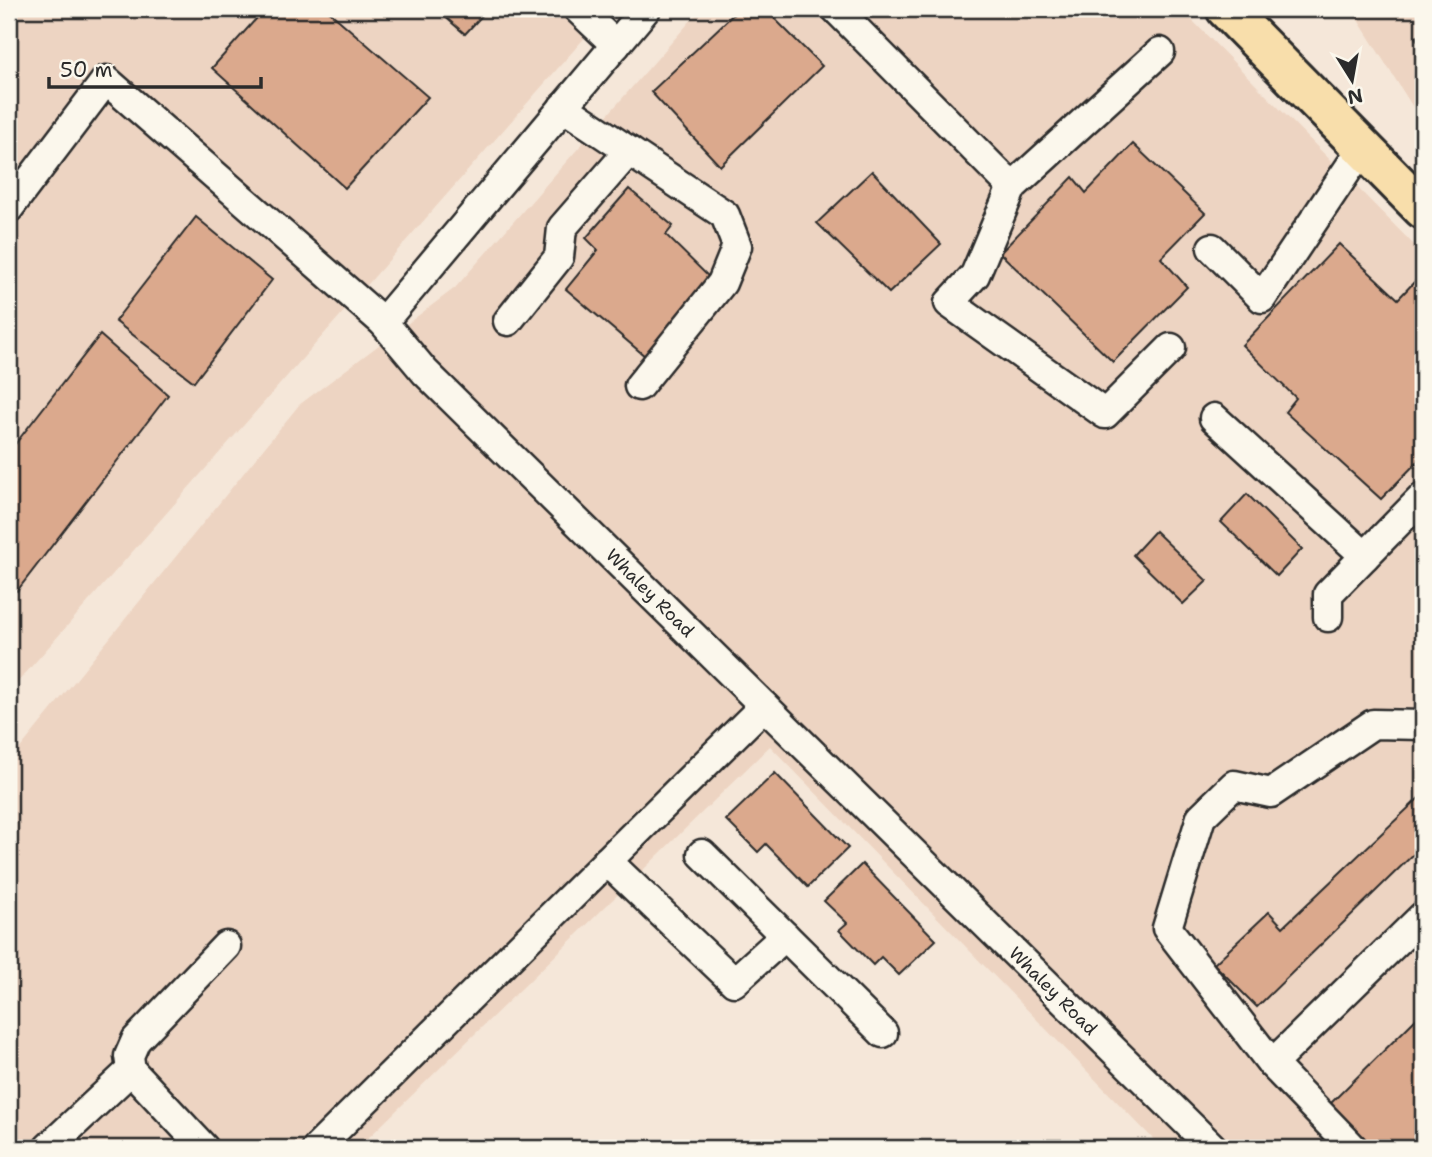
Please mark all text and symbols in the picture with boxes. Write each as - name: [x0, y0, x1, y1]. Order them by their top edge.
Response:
- scale bar: [49, 46, 261, 90]
- north arrow: [1316, 46, 1386, 116]
- text: 50 m: [60, 56, 113, 84]
- text: N: [1345, 82, 1365, 110]
- street label: Whaley Road: [600, 543, 700, 643]
- street label: Whaley Road: [1003, 941, 1103, 1041]

